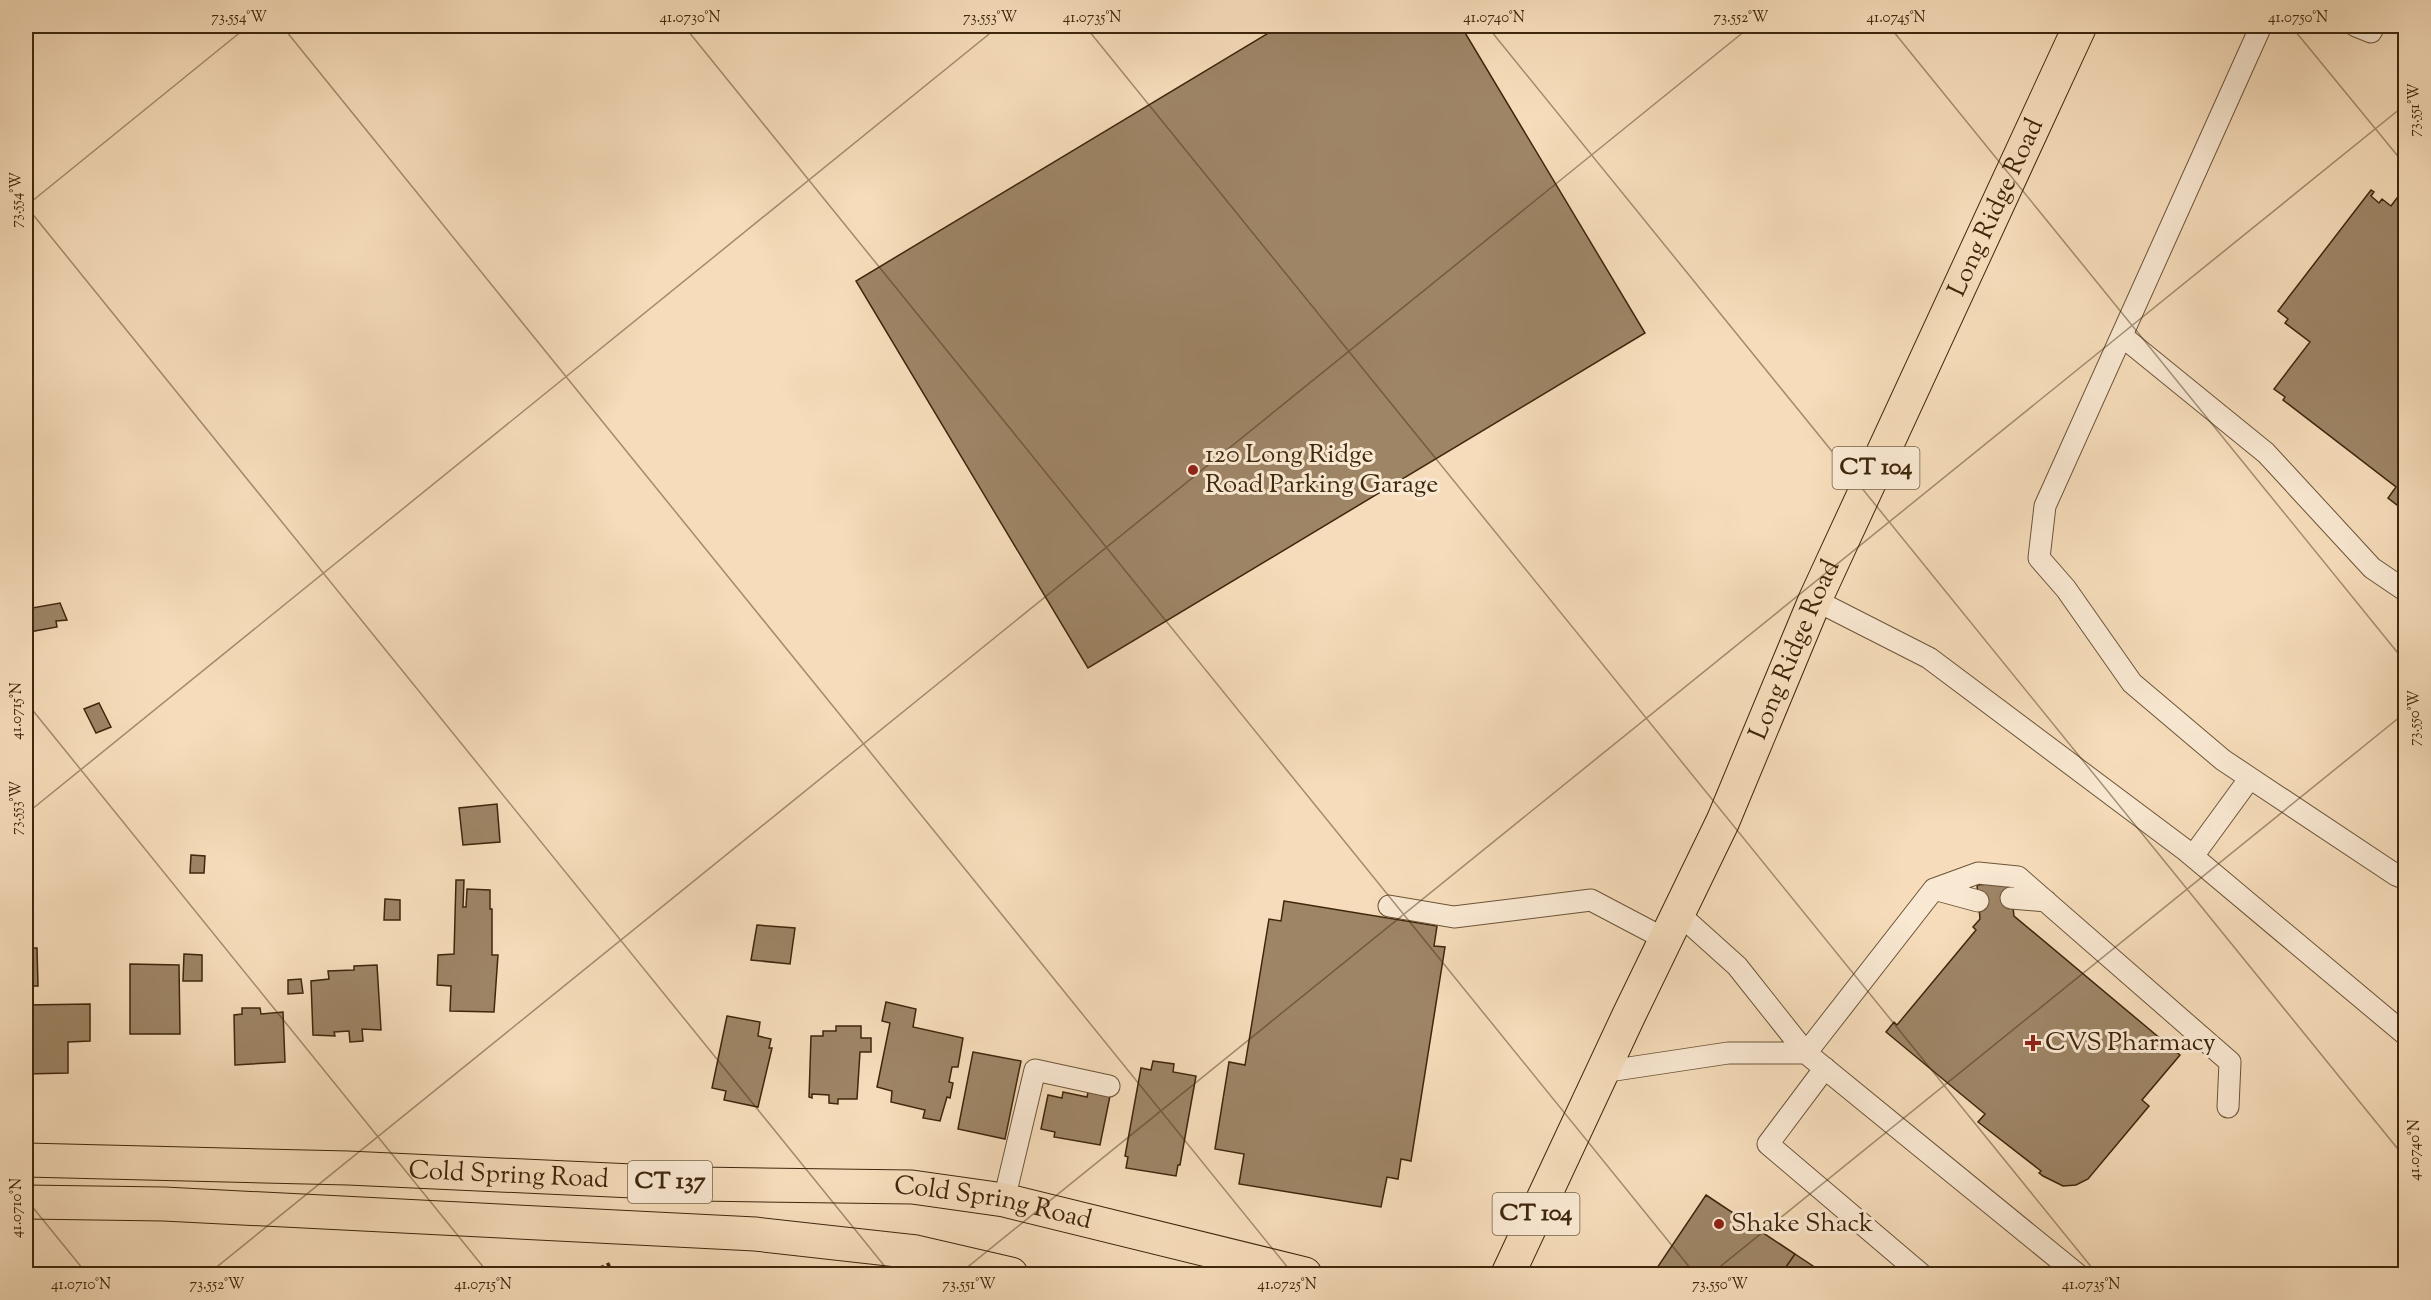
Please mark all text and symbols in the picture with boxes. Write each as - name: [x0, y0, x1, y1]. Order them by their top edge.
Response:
- text: 73.554°W: [211, 8, 267, 29]
- text: 41.0730°N: [660, 8, 720, 29]
- text: 73.553°W: [963, 8, 1017, 29]
- text: 41.0735°N: [1063, 8, 1121, 29]
- text: 41.0740°N: [1463, 8, 1525, 29]
- text: 73.552°W: [1713, 8, 1769, 29]
- text: 41.0745°N: [1866, 8, 1926, 29]
- text: 41.0750°N: [2268, 8, 2328, 29]
- text: 73.551°W: [2405, 83, 2426, 137]
- street label: Long Ridge Road: [1939, 112, 2053, 303]
- text: 73.554°W: [7, 172, 28, 228]
- place label: 120 Long Ridge Road Parking Garage: [1205, 437, 1438, 504]
- road number: CT 104: [1832, 447, 1920, 489]
- marker: 120 Long Ridge Road Parking Garage: [1186, 463, 1200, 477]
- street label: Long Ridge Road: [1740, 554, 1850, 746]
- text: 41.0715°N: [7, 682, 28, 740]
- text: 73.550°W: [2405, 690, 2426, 746]
- text: 73.553°W: [7, 781, 28, 835]
- place label: CVS Pharmacy: [2045, 1025, 2216, 1062]
- marker: CVS Pharmacy: [2026, 1036, 2040, 1050]
- text: 41.0740°N: [2405, 1119, 2426, 1181]
- street label: Cold Spring Road: [408, 1152, 610, 1198]
- road number: CT 137: [628, 1161, 712, 1203]
- street label: Cold Spring Road: [894, 1168, 1096, 1239]
- text: 41.0710°N: [7, 1178, 28, 1238]
- road number: CT 104: [1492, 1193, 1580, 1235]
- place label: Shake Shack: [1731, 1206, 1873, 1243]
- marker: Shake Shack: [1712, 1217, 1726, 1231]
- text: 41.0710°N: [51, 1275, 111, 1296]
- text: 73.552°W: [189, 1275, 245, 1296]
- text: 41.0715°N: [454, 1275, 512, 1296]
- text: 73.551°W: [942, 1275, 996, 1296]
- text: 41.0725°N: [1257, 1275, 1317, 1296]
- text: 73.550°W: [1692, 1275, 1748, 1296]
- text: 41.0735°N: [2062, 1275, 2120, 1296]

